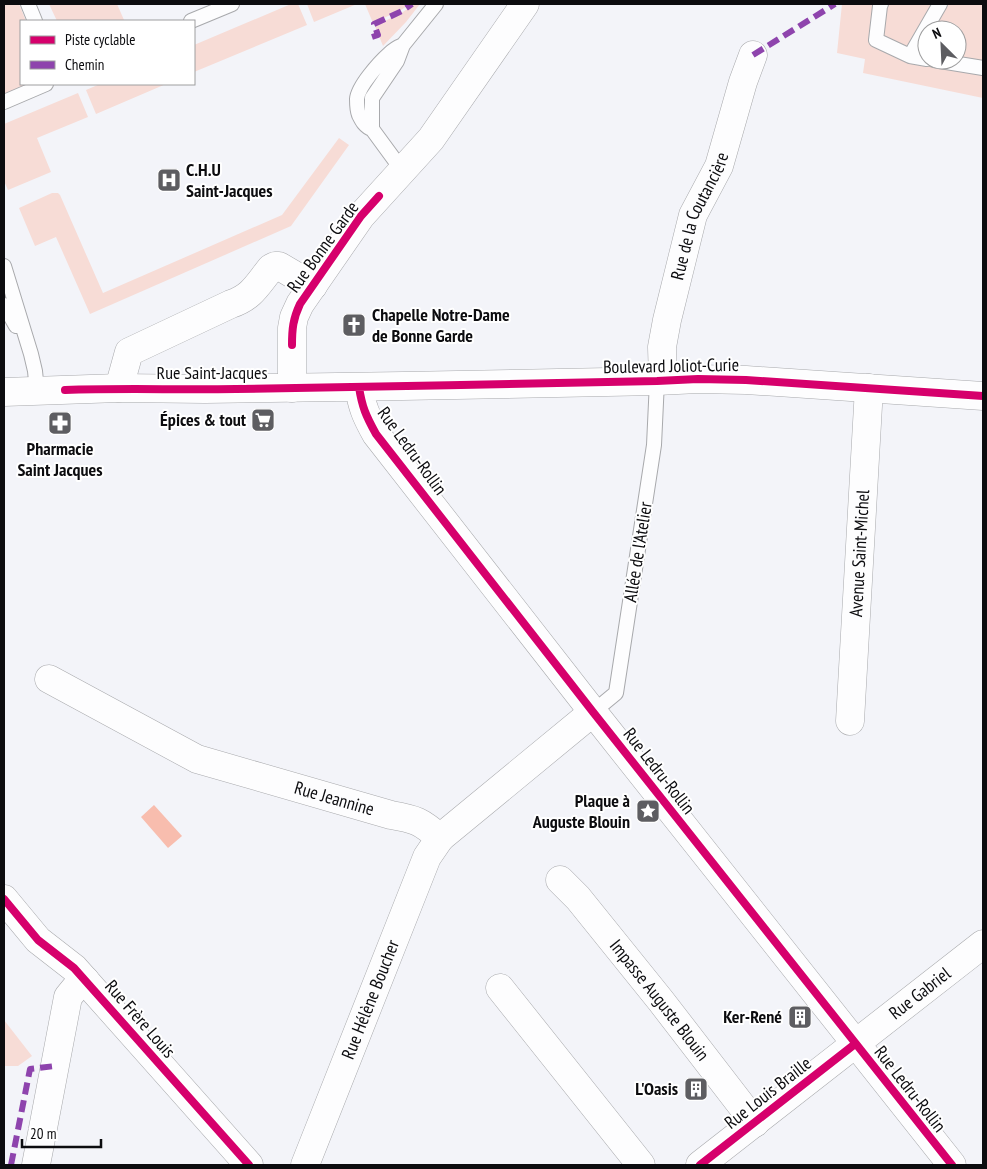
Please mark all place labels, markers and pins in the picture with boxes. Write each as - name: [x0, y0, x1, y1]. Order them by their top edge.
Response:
- place label: C.H.U Saint-Jacques: [186, 158, 273, 202]
- hospital icon: C.H.U Saint-Jacques: [156, 167, 182, 193]
- place label: Chapelle Notre-Dame de Bonne Garde: [372, 303, 510, 347]
- church icon: Chapelle Notre-Dame de Bonne Garde: [341, 312, 367, 338]
- supermarket icon: Épices & tout: [250, 407, 276, 433]
- place label: Épices & tout: [160, 408, 247, 431]
- pharmacy icon: Pharmacie Saint Jacques: [47, 410, 73, 436]
- place label: Pharmacie Saint Jacques: [17, 437, 103, 481]
- place label: Plaque à Auguste Blouin: [532, 789, 630, 833]
- place icon: Plaque à Auguste Blouin: [635, 798, 661, 824]
- building icon: Ker-René: [787, 1004, 813, 1030]
- place label: Ker-René: [723, 1005, 782, 1028]
- building icon: L'Oasis: [683, 1076, 709, 1102]
- place label: L'Oasis: [635, 1077, 678, 1100]

